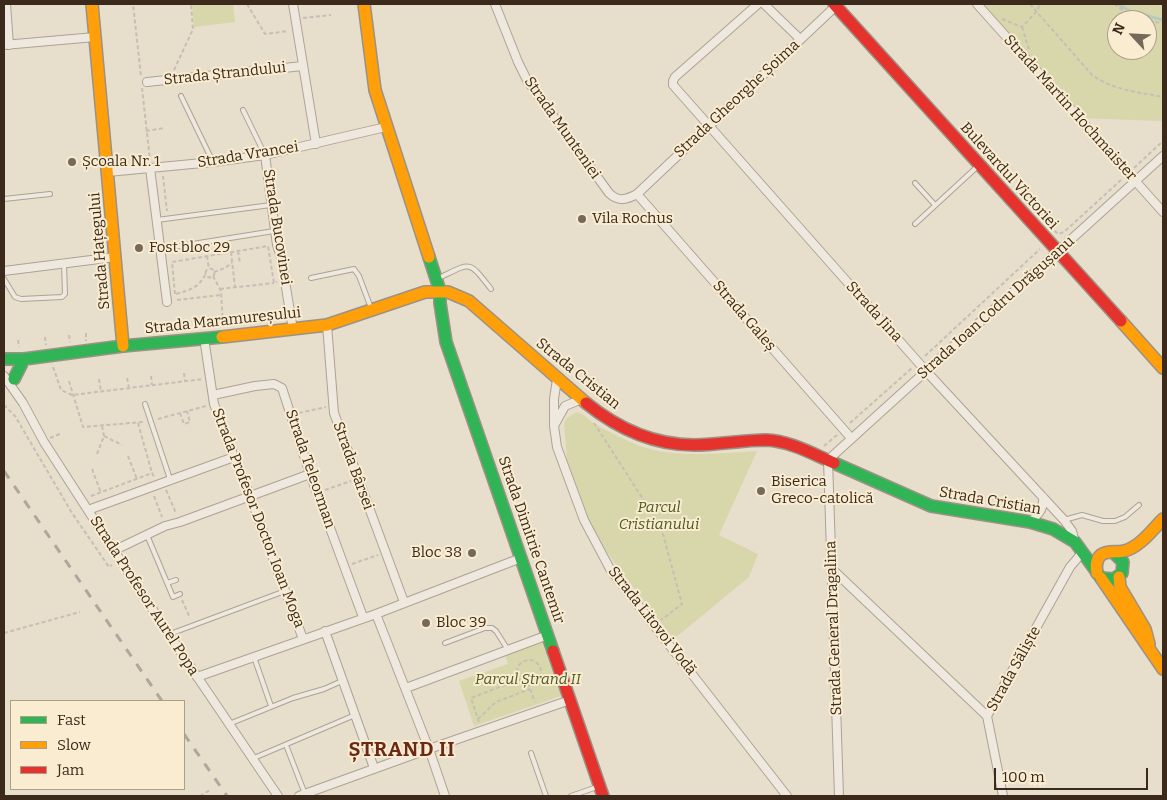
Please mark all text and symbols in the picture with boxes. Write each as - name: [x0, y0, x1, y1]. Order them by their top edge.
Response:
- north arrow: [1107, 10, 1157, 60]
- text: N: [1109, 20, 1129, 37]
- street label: Strada Martin Hochmaister: [1000, 31, 1140, 185]
- street label: Strada Gheorghe Șoima: [671, 36, 803, 162]
- street label: Strada Ștrandului: [163, 59, 287, 89]
- street label: Strada Munteniei: [520, 73, 604, 183]
- street label: Bulevardul Victoriei: [956, 119, 1062, 233]
- street label: Strada Vrancei: [196, 138, 300, 172]
- place label: Școala Nr. 1: [82, 153, 160, 171]
- marker: Școala Nr. 1: [66, 156, 78, 168]
- street label: Strada Bucovinei: [259, 168, 295, 286]
- street label: Strada Hațegului: [86, 192, 114, 310]
- place label: Vila Rochus: [592, 210, 673, 228]
- marker: Vila Rochus: [576, 213, 588, 225]
- street label: Strada Ioan Codru Drăgușanu: [914, 233, 1078, 383]
- place label: Fost bloc 29: [149, 239, 230, 257]
- marker: Fost bloc 29: [133, 242, 145, 254]
- street label: Strada Galeș: [709, 277, 779, 355]
- street label: Strada Jina: [842, 278, 906, 346]
- street label: Strada Maramureșului: [144, 304, 302, 338]
- street label: Strada Cristian: [532, 335, 624, 413]
- street label: Strada Profesor Doctor Ioan Moga: [208, 406, 308, 630]
- street label: Strada Teleorman: [281, 407, 339, 531]
- street label: Strada Bârsei: [329, 420, 377, 512]
- street label: Strada Dimitrie Cantemir: [494, 454, 568, 626]
- place label: Biserica Greco-catolică: [771, 473, 873, 508]
- street label: Strada Cristian: [938, 483, 1042, 519]
- marker: Biserica Greco-catolică: [755, 485, 767, 497]
- park label: Parcul Cristianului: [619, 499, 699, 534]
- street label: Strada Profesor Aurel Popa: [86, 513, 202, 679]
- street label: Strada General Dragalina: [822, 540, 846, 716]
- place label: Bloc 38: [411, 544, 462, 562]
- marker: Bloc 38: [466, 547, 478, 559]
- street label: Strada Litovoi Vodă: [604, 563, 700, 679]
- place label: Bloc 39: [436, 614, 486, 632]
- marker: Bloc 39: [420, 617, 432, 629]
- street label: Strada Săliște: [983, 623, 1045, 715]
- park label: Parcul Ștrand II: [475, 671, 581, 689]
- legend: [10, 700, 185, 790]
- text: Fast: [57, 711, 86, 729]
- text: Slow: [57, 736, 91, 754]
- district label: ȘTRAND II: [347, 738, 457, 762]
- scale bar: [997, 758, 1151, 790]
- text: Jam: [57, 761, 84, 779]
- text: 100 m: [1002, 768, 1045, 786]

